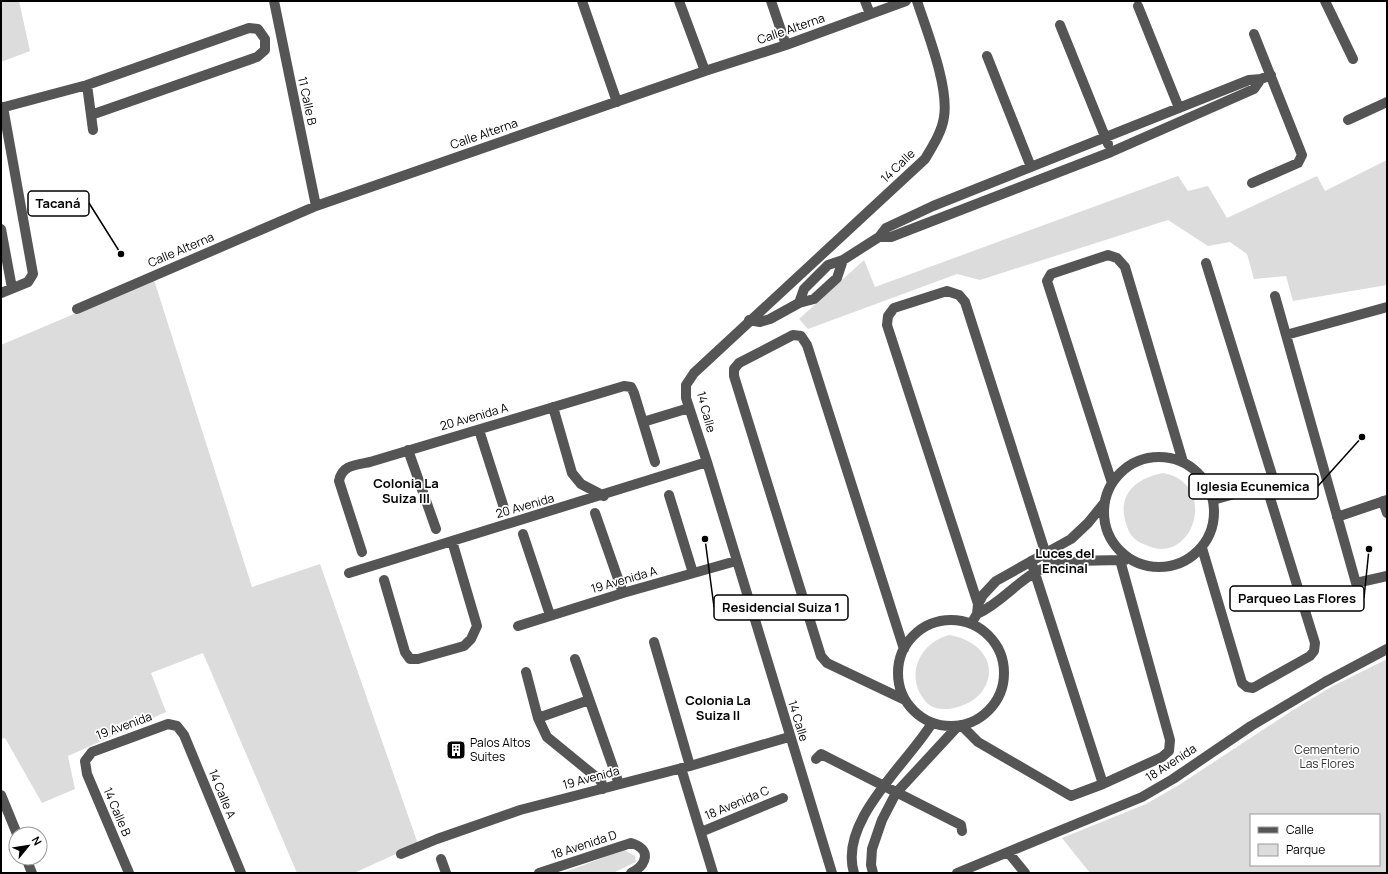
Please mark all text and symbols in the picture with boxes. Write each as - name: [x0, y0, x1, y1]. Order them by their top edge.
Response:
- street label: Calle Alterna: [755, 9, 827, 48]
- street label: 11 Calle B: [294, 75, 321, 127]
- street label: Calle Alterna: [448, 114, 520, 153]
- street label: 14 Calle: [877, 145, 919, 186]
- callout: Tacaná: [28, 191, 89, 216]
- text: Tacaná: [36, 194, 80, 212]
- street label: Calle Alterna: [145, 228, 217, 271]
- street label: 14 Calle: [693, 389, 720, 434]
- street label: 20 Avenida A: [438, 399, 510, 434]
- district label: Colonia La Suiza III: [373, 474, 439, 507]
- callout: Iglesia Ecunemica: [1189, 474, 1318, 499]
- text: Iglesia Ecunemica: [1197, 477, 1309, 495]
- street label: 20 Avenida: [494, 489, 556, 522]
- district label: Luces del Encinal: [1035, 544, 1095, 577]
- street label: 19 Avenida A: [589, 562, 659, 597]
- callout: Parqueo Las Flores: [1230, 586, 1364, 611]
- text: Parqueo Las Flores: [1238, 589, 1356, 607]
- callout: Residencial Suiza 1: [714, 595, 848, 620]
- text: Residencial Suiza 1: [722, 598, 840, 616]
- district label: Colonia La Suiza II: [685, 691, 751, 724]
- street label: 14 Calle: [784, 698, 813, 743]
- street label: 19 Avenida: [94, 708, 154, 743]
- place label: Palos Altos Suites: [470, 734, 530, 765]
- building icon: Palos Altos Suites: [445, 739, 467, 761]
- street label: 18 Avenida: [1142, 740, 1200, 785]
- park label: Cementerio Las Flores: [1294, 741, 1360, 772]
- street label: 19 Avenida: [561, 762, 621, 793]
- street label: 14 Calle A: [205, 767, 240, 821]
- street label: 18 Avenida C: [702, 781, 772, 824]
- street label: 14 Calle B: [100, 785, 135, 839]
- legend: [1250, 814, 1380, 866]
- text: Calle: [1286, 821, 1314, 838]
- north arrow: [8, 826, 48, 866]
- street label: 18 Avenida D: [549, 826, 619, 863]
- text: N: [29, 834, 46, 848]
- text: Parque: [1286, 841, 1325, 858]

